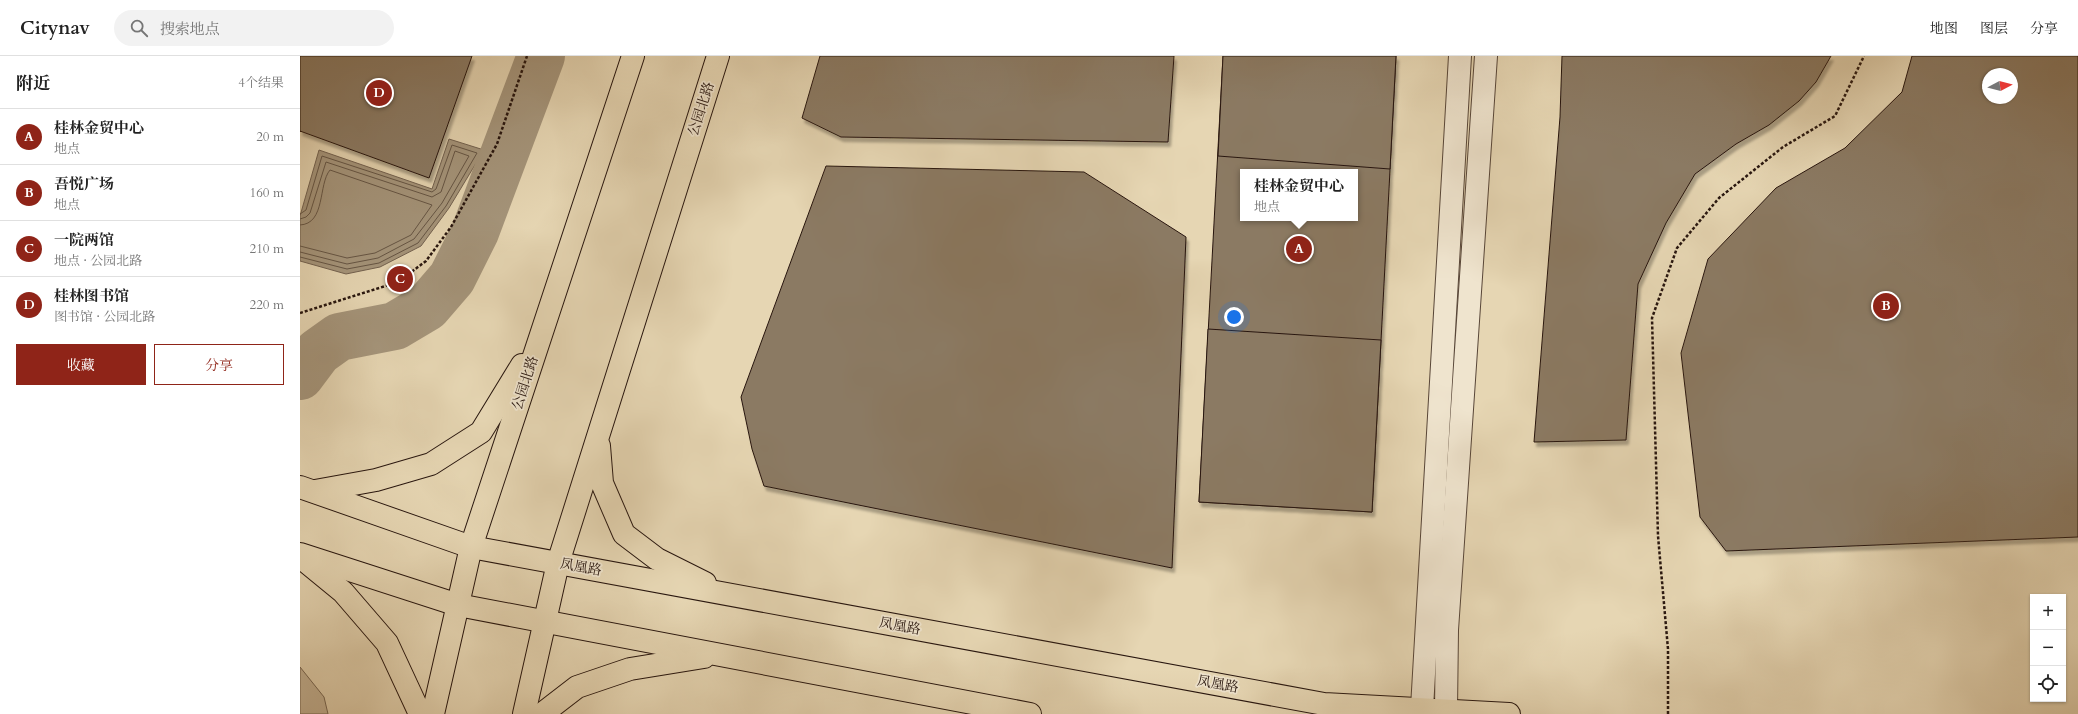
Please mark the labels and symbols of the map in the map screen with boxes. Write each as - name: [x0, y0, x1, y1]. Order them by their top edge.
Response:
- north arrow: [1982, 68, 2018, 104]
- pin: D: [366, 78, 392, 108]
- street label: 公园北路: [683, 79, 719, 139]
- pin: A: [1286, 234, 1312, 264]
- pin: C: [387, 264, 413, 294]
- pin: B: [1873, 291, 1899, 321]
- your location: [1224, 307, 1244, 327]
- street label: 公园北路: [507, 353, 543, 413]
- street label: 凤凰路: [559, 554, 603, 580]
- street label: 凤凰路: [878, 613, 922, 639]
- street label: 凤凰路: [1196, 671, 1240, 697]

